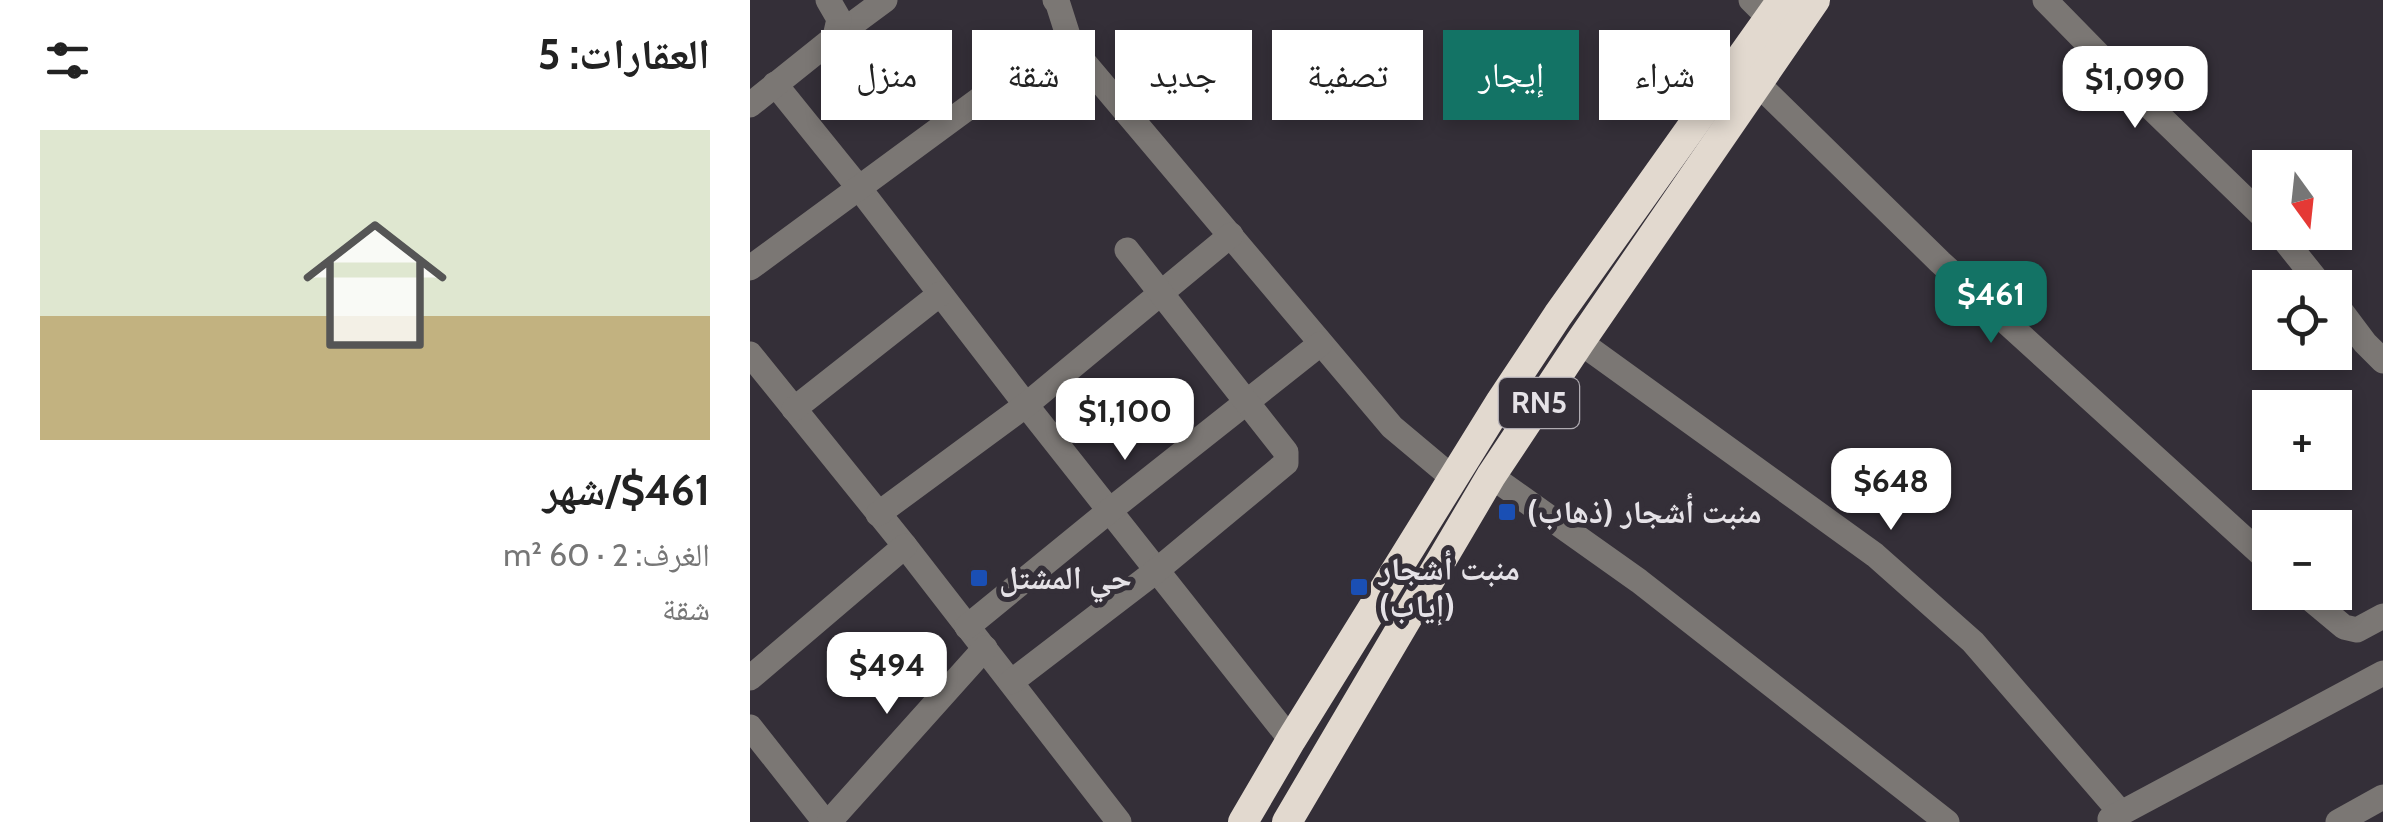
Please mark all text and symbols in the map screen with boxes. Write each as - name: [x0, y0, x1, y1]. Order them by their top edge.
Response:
- text: العقارات: 5: [538, 28, 710, 80]
- chip: منزل: [821, 30, 952, 120]
- chip: شقة: [972, 30, 1095, 120]
- chip: جديد: [1115, 30, 1252, 120]
- chip: تصفية: [1272, 30, 1423, 120]
- chip: إيجار: [1443, 30, 1579, 120]
- chip: شراء: [1599, 30, 1730, 120]
- icon: filters: [40, 33, 95, 88]
- pin: $1,090: [2054, 46, 2216, 131]
- text: $1,090: [2085, 59, 2185, 98]
- north arrow: [2252, 150, 2352, 250]
- map controls: [2252, 150, 2352, 610]
- icon: home: [285, 195, 465, 375]
- pin: $461: [1932, 261, 2050, 346]
- button: locate: [2252, 270, 2352, 370]
- text: $461: [1957, 274, 2025, 313]
- pin: $1,100: [1044, 378, 1206, 463]
- road number: RN5: [1499, 378, 1579, 428]
- button: +: [2252, 390, 2352, 490]
- text: $1,100: [1078, 391, 1172, 430]
- pin: $648: [1832, 448, 1950, 533]
- text: $648: [1853, 461, 1929, 500]
- text: $461/شهر: [543, 464, 710, 516]
- place label: منبت أشجار (ذهاب): [1527, 492, 1762, 531]
- marker: منبت أشجار (ذهاب): [1496, 501, 1518, 523]
- button: −: [2252, 510, 2352, 610]
- text: الغرف: 2 · 60 m²: [503, 535, 710, 574]
- place label: منبت أشجار (إياب): [1377, 549, 1520, 626]
- place label: حي المشتل: [999, 558, 1132, 603]
- marker: حي المشتل: [968, 567, 990, 589]
- marker: منبت أشجار (إياب): [1348, 576, 1370, 598]
- text: شقة: [662, 589, 710, 628]
- pin: $494: [828, 632, 946, 717]
- text: $494: [849, 645, 925, 684]

